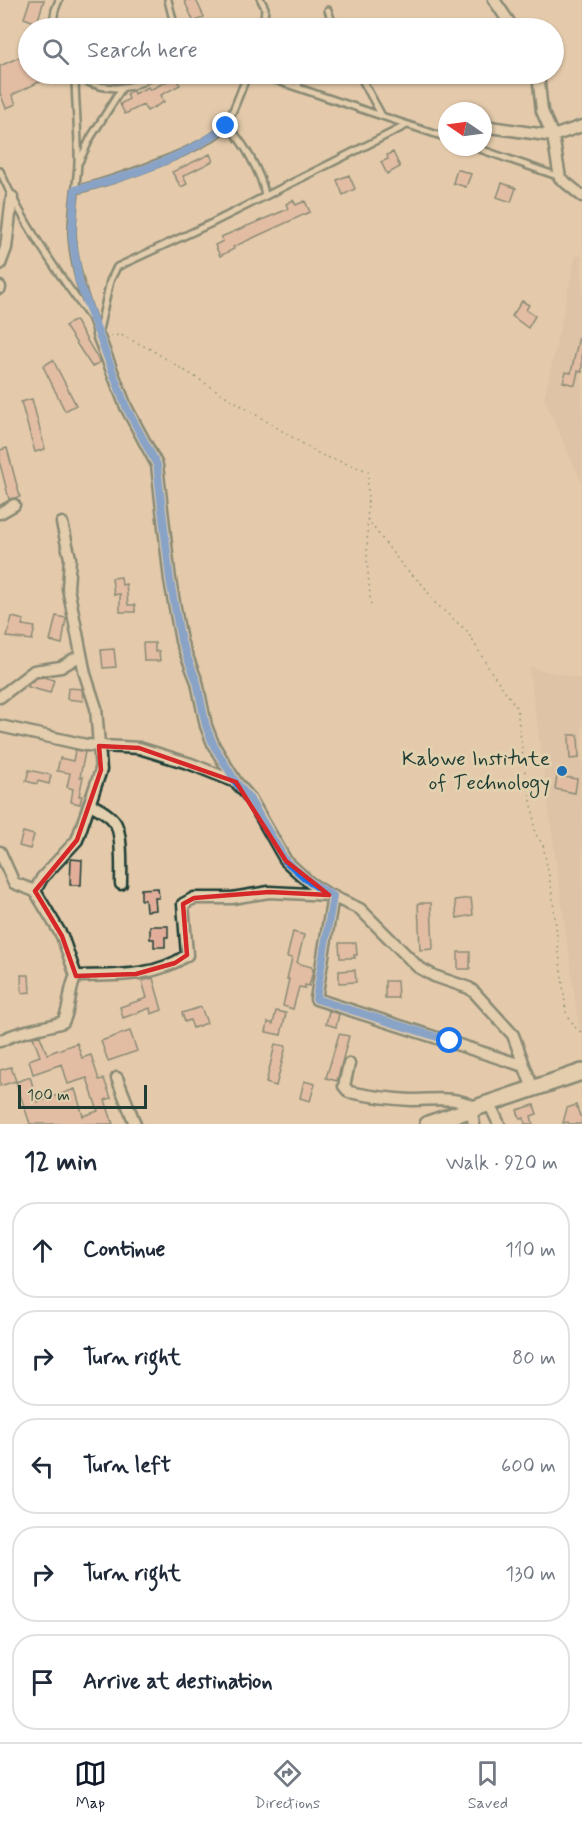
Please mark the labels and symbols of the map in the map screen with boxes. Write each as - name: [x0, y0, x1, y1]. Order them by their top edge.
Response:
- north arrow: [438, 102, 492, 156]
- route end: [212, 112, 238, 138]
- place label: Kabwe Institute of Technology: [402, 745, 550, 798]
- marker: Kabwe Institute of Technology: [555, 764, 569, 778]
- route start: [436, 1027, 462, 1053]
- scale bar: [18, 1082, 147, 1110]

